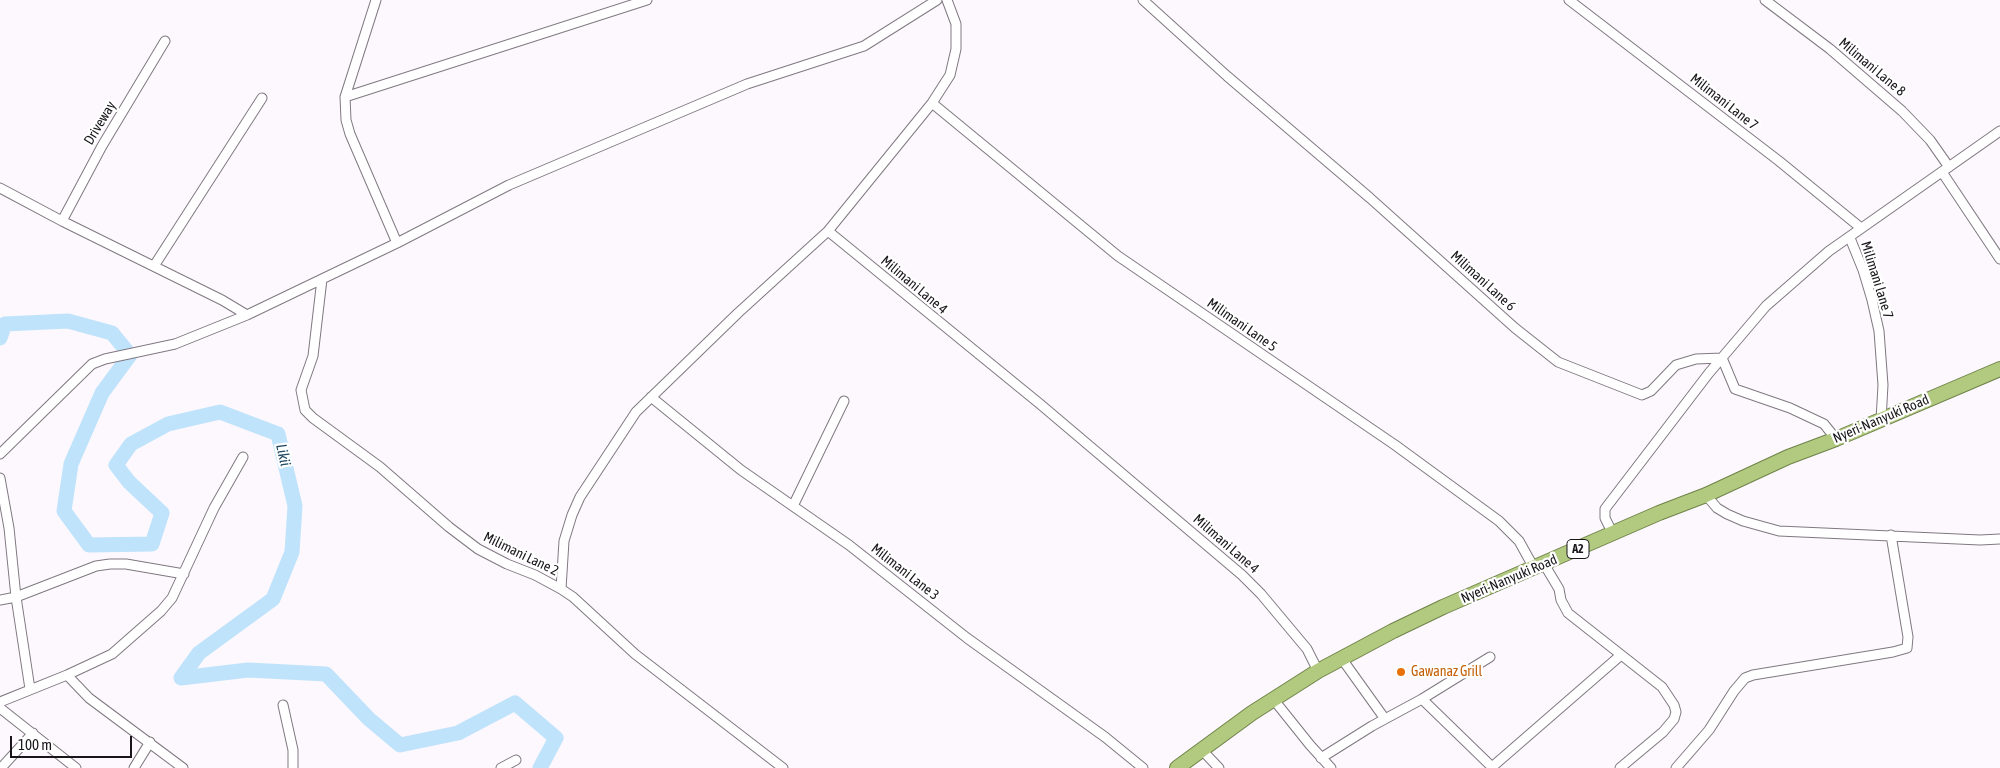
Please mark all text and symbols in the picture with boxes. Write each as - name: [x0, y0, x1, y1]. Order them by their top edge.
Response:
- street label: Milimani Lane 8: [1835, 34, 1909, 100]
- street label: Milimani Lane 7: [1687, 70, 1761, 134]
- street label: Driveway: [81, 98, 119, 148]
- street label: Milimani lane 7: [1857, 239, 1897, 321]
- street label: Milimani Lane 6: [1447, 247, 1519, 315]
- street label: Milimani Lane 4: [877, 252, 951, 318]
- street label: Milimani Lane 5: [1204, 295, 1280, 355]
- street label: Nyeri-Nanyuki Road: [1830, 391, 1932, 447]
- water label: Likii: [272, 442, 294, 468]
- street label: Milimani Lane 4: [1190, 511, 1262, 577]
- street label: Milimani Lane 2: [481, 529, 561, 579]
- street label: Milimani Lane 3: [868, 540, 942, 604]
- road number: A2: [1567, 540, 1589, 558]
- street label: Nyeri-Nanyuki Road: [1458, 551, 1560, 607]
- place label: Gawanaz Grill: [1411, 664, 1482, 680]
- marker: Gawanaz Grill: [1395, 666, 1407, 678]
- scale bar: [12, 726, 135, 758]
- text: 100 m: [18, 736, 52, 753]

